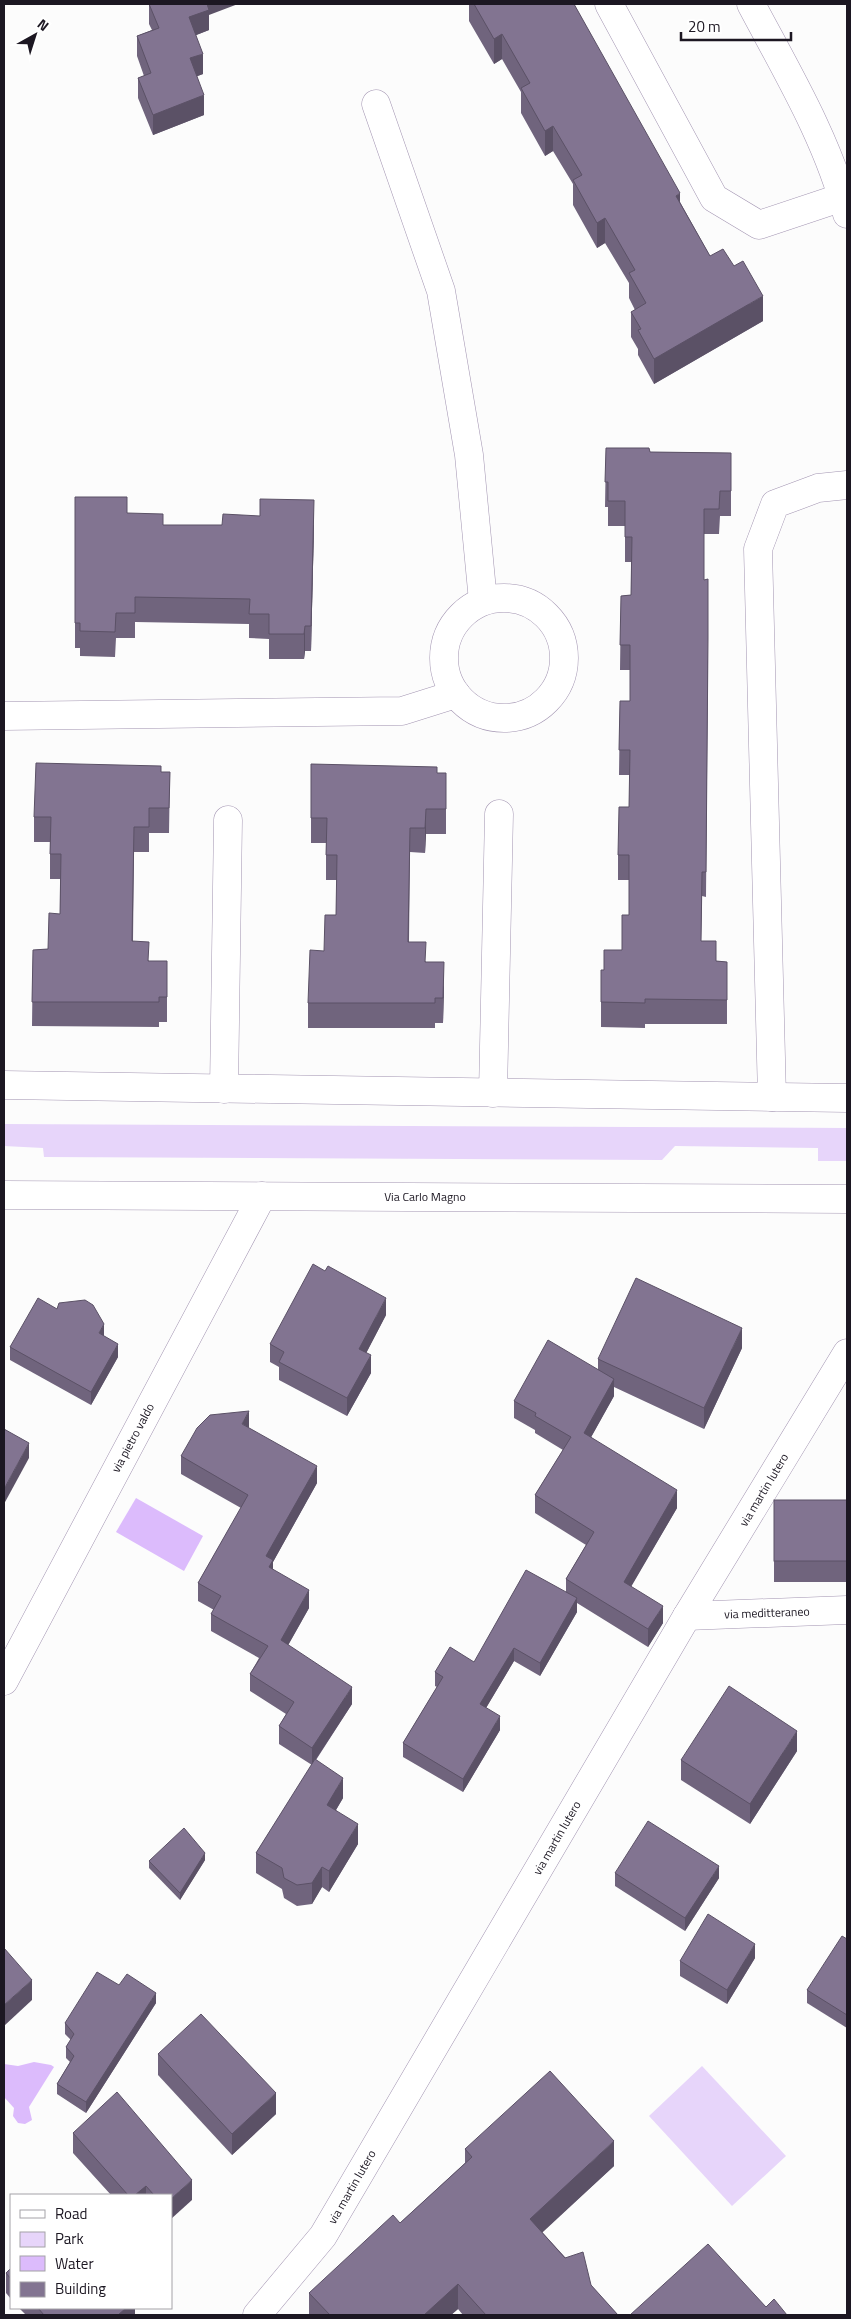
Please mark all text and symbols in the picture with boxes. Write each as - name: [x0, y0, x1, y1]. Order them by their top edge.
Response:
- north arrow: [10, 10, 60, 60]
- scale bar: [681, 10, 791, 42]
- text: N: [33, 13, 54, 36]
- text: 20 m: [688, 15, 721, 38]
- street label: Via Carlo Magno: [384, 1187, 466, 1206]
- street label: via pietro valdo: [106, 1400, 159, 1476]
- street label: via martin lutero: [734, 1449, 793, 1530]
- street label: via meditteraneo: [724, 1602, 810, 1623]
- street label: via martin lutero: [528, 1797, 586, 1878]
- street label: via martin lutero: [323, 2146, 381, 2227]
- legend: [10, 2194, 172, 2309]
- text: Road: [55, 2202, 87, 2225]
- text: Park: [55, 2227, 84, 2250]
- text: Water: [55, 2252, 94, 2275]
- text: Building: [55, 2277, 106, 2300]

